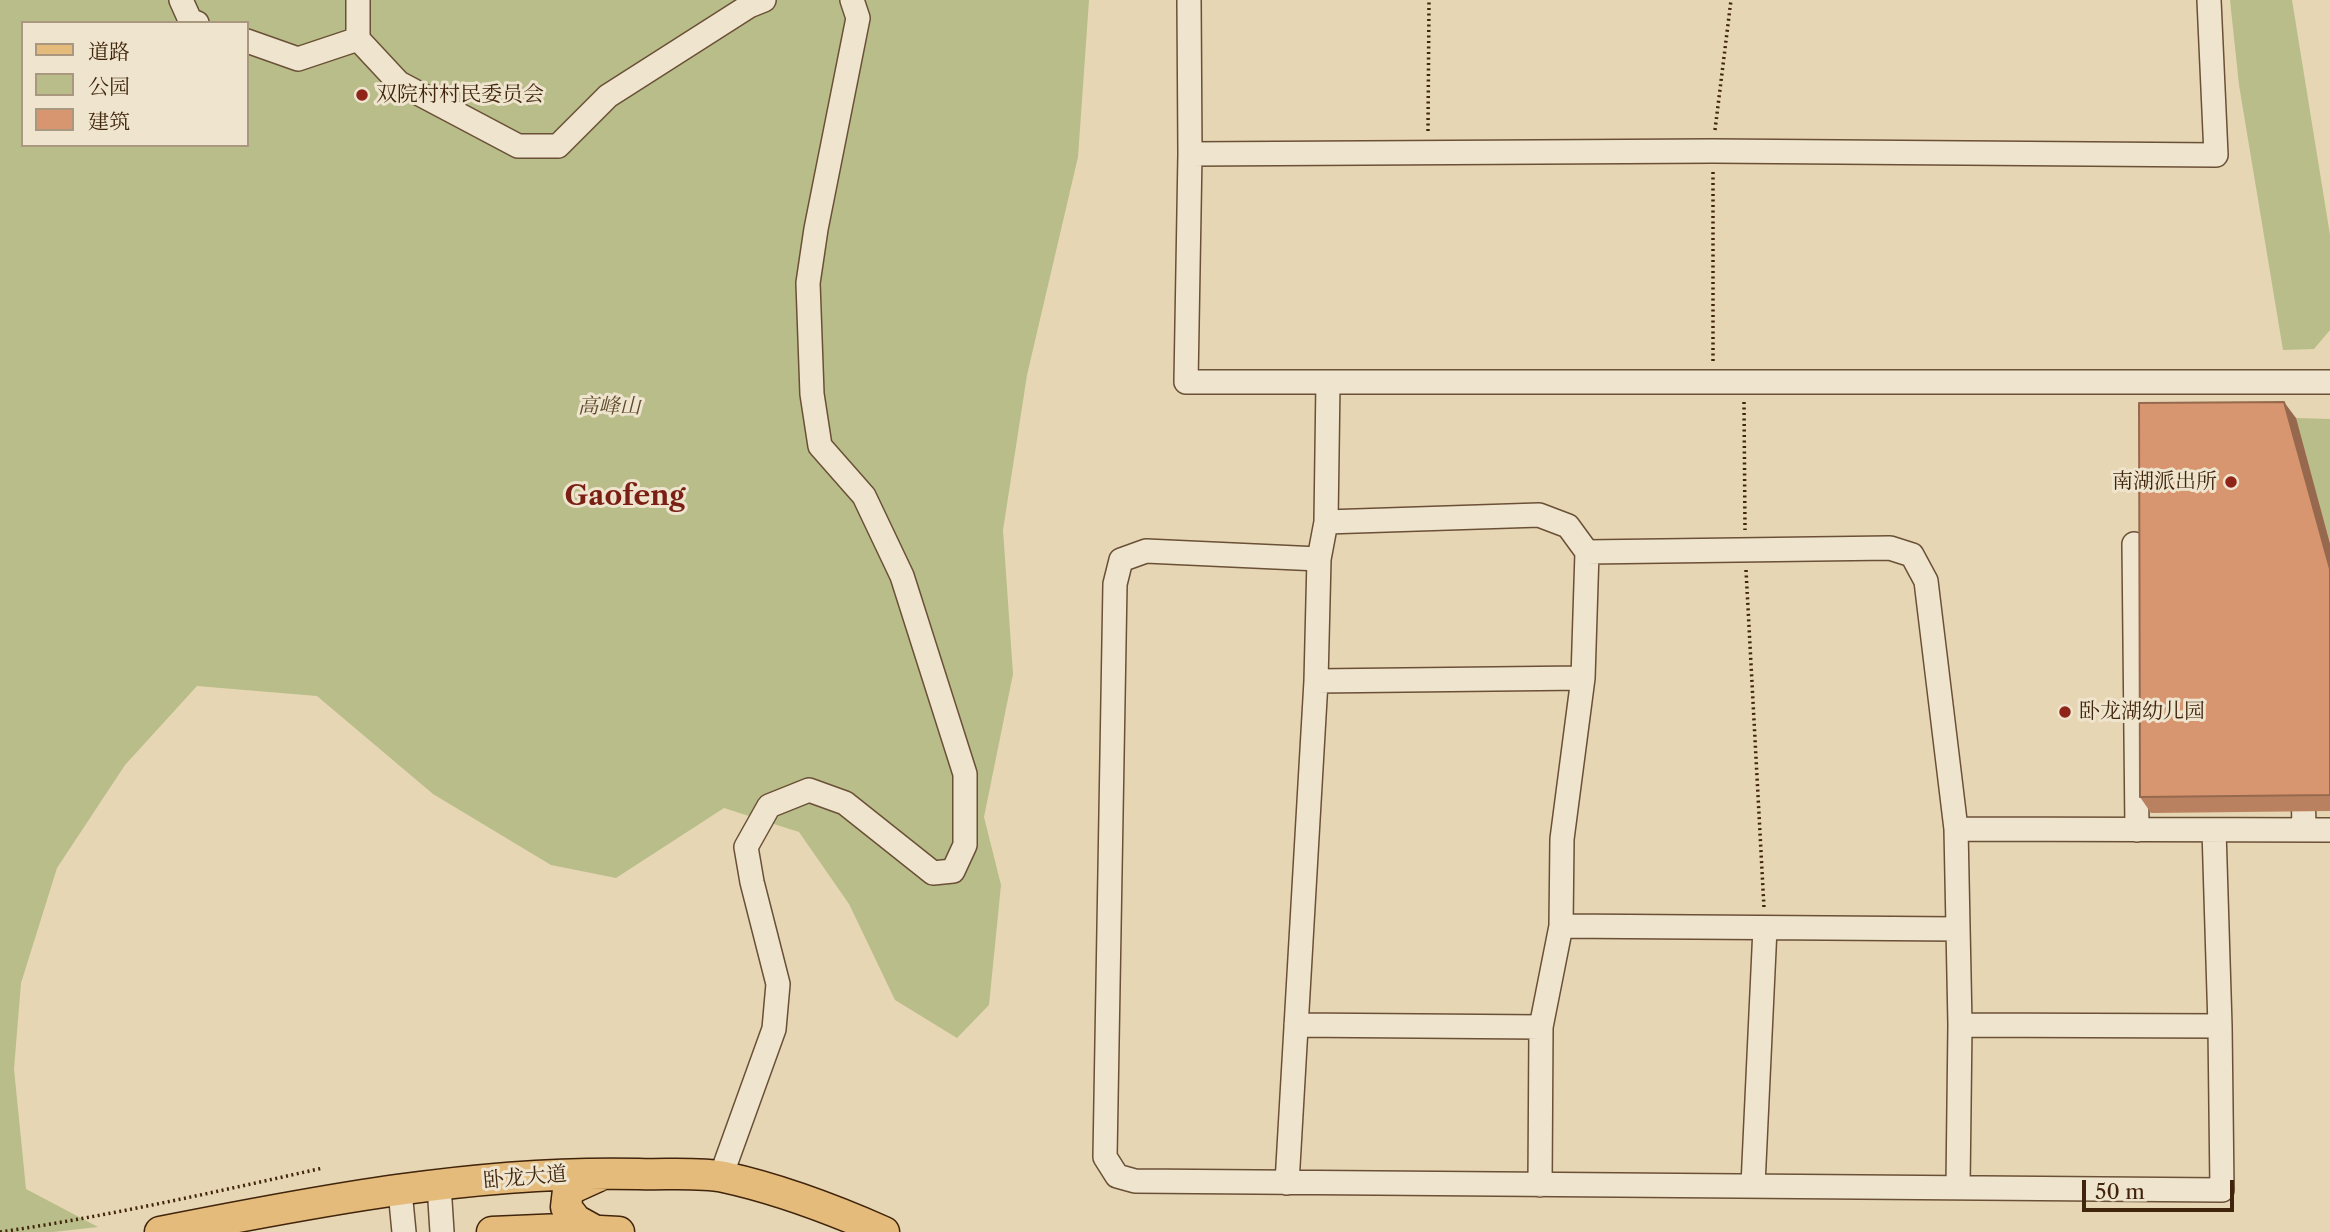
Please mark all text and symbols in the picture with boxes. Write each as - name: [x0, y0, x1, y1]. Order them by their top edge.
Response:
- legend: [21, 21, 248, 147]
- text: 道路: [88, 39, 130, 64]
- text: 公园: [88, 74, 130, 99]
- place label: 双院村村民委员会: [376, 82, 544, 108]
- marker: 双院村村民委员会: [354, 87, 370, 103]
- text: 建筑: [88, 109, 130, 134]
- park label: 高峰山: [578, 394, 640, 420]
- place label: 南湖派出所: [2112, 469, 2217, 495]
- marker: 南湖派出所: [2223, 474, 2239, 490]
- district label: Gaofeng: [564, 480, 686, 514]
- place label: 卧龙湖幼儿园: [2079, 699, 2205, 725]
- marker: 卧龙湖幼儿园: [2057, 704, 2073, 720]
- street label: 卧龙大道: [482, 1162, 568, 1194]
- scale bar: [2085, 1166, 2237, 1210]
- text: 50 m: [2095, 1179, 2145, 1204]

